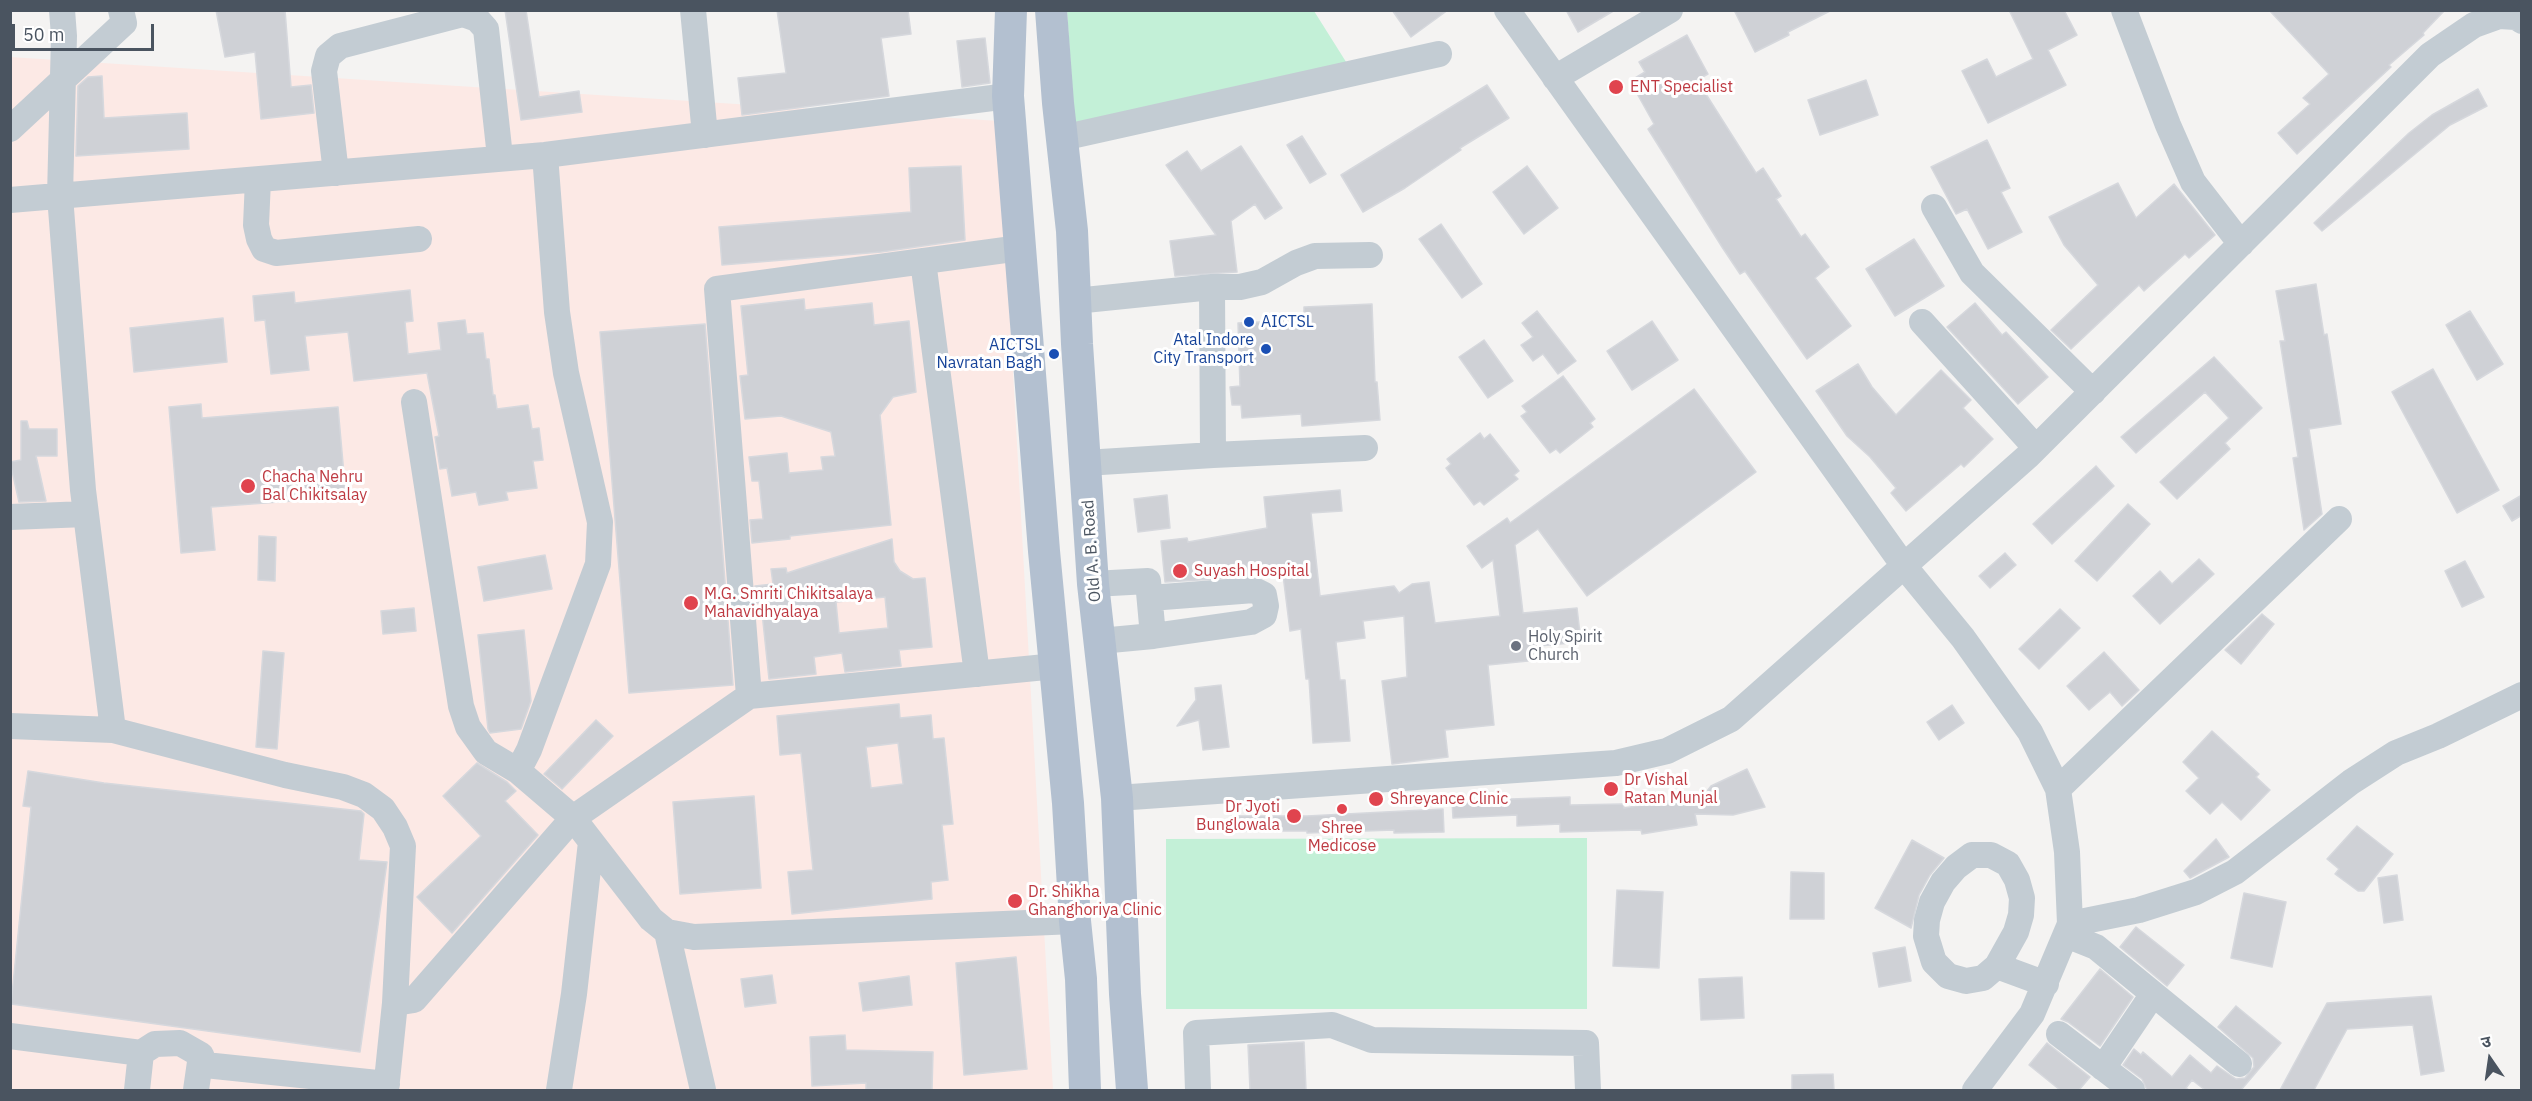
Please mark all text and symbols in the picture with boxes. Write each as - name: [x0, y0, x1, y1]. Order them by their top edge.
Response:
- scale bar: [15, 12, 158, 50]
- text: 50 m: [23, 23, 65, 46]
- place label: ENT Specialist: [1630, 77, 1733, 97]
- marker: ENT Specialist: [1607, 78, 1625, 96]
- place label: AICTSL: [1261, 312, 1314, 332]
- marker: AICTSL: [1242, 315, 1256, 329]
- place label: Atal Indore City Transport: [1153, 330, 1254, 368]
- place label: AICTSL Navratan Bagh: [936, 335, 1042, 373]
- marker: Atal Indore City Transport: [1259, 342, 1273, 356]
- marker: AICTSL Navratan Bagh: [1047, 347, 1061, 361]
- place label: Chacha Nehru Bal Chikitsalay: [262, 467, 367, 505]
- marker: Chacha Nehru Bal Chikitsalay: [239, 477, 257, 495]
- street label: Old A. B. Road: [1079, 499, 1105, 603]
- place label: Suyash Hospital: [1194, 561, 1309, 581]
- marker: Suyash Hospital: [1171, 562, 1189, 580]
- place label: M.G. Smriti Chikitsalaya Mahavidhyalaya: [704, 584, 873, 622]
- marker: M.G. Smriti Chikitsalaya Mahavidhyalaya: [682, 594, 700, 612]
- place label: Holy Spirit Church: [1528, 627, 1602, 665]
- marker: Holy Spirit Church: [1509, 639, 1523, 653]
- place label: Dr Vishal Ratan Munjal: [1624, 770, 1718, 808]
- marker: Dr Vishal Ratan Munjal: [1602, 780, 1620, 798]
- place label: Shreyance Clinic: [1390, 789, 1508, 809]
- marker: Shreyance Clinic: [1367, 790, 1385, 808]
- place label: Dr Jyoti Bunglowala: [1196, 797, 1280, 835]
- marker: Shree Medicose: [1335, 802, 1349, 816]
- marker: Dr Jyoti Bunglowala: [1285, 807, 1303, 825]
- place label: Shree Medicose: [1308, 818, 1376, 856]
- place label: Dr. Shikha Ghanghoriya Clinic: [1028, 882, 1162, 920]
- marker: Dr. Shikha Ghanghoriya Clinic: [1006, 892, 1024, 910]
- north arrow: [2460, 1029, 2520, 1089]
- text: उ: [2479, 1031, 2493, 1052]

